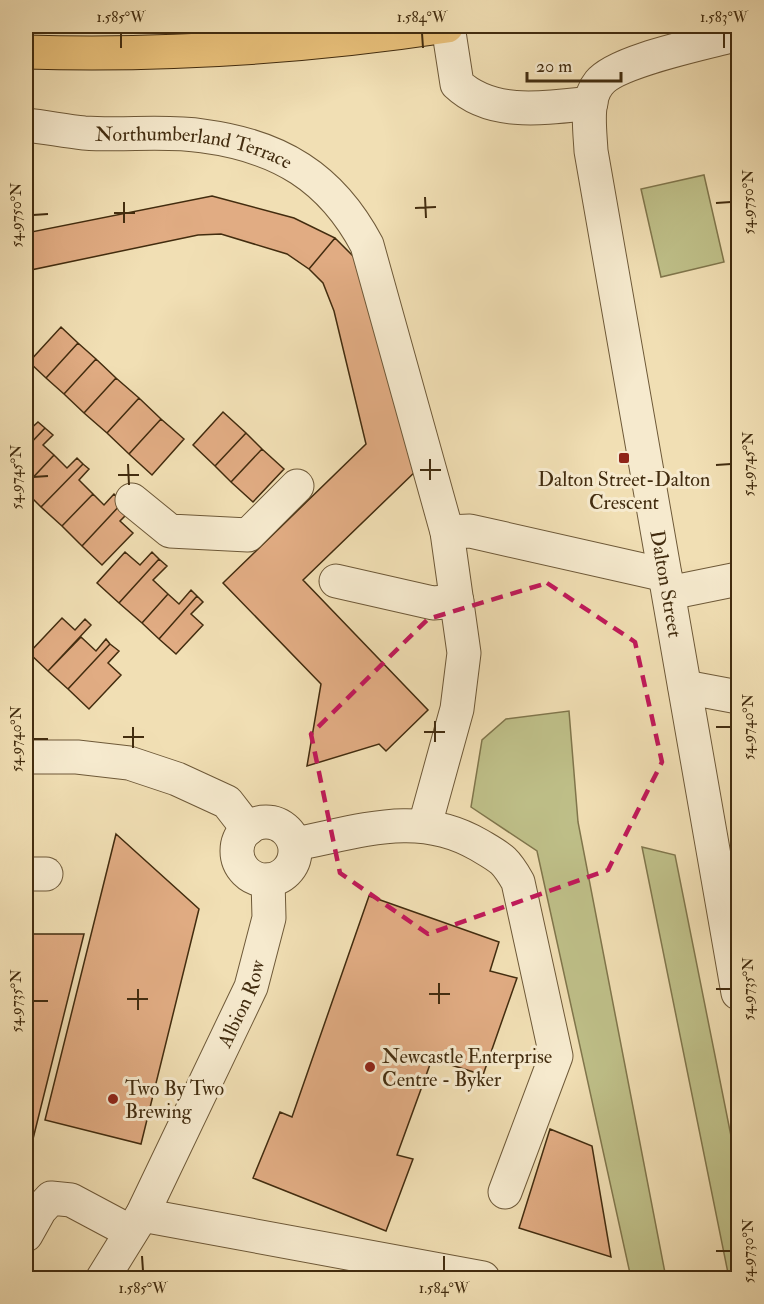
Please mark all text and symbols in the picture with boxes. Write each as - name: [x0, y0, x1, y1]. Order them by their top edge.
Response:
- text: 1.585°W: [97, 8, 146, 27]
- text: 1.584°W: [397, 8, 448, 27]
- text: 1.583°W: [700, 8, 749, 27]
- scale bar: [527, 45, 622, 83]
- text: 20 m: [536, 55, 572, 78]
- street label: Northumberland Terrace: [95, 121, 297, 175]
- text: 54.9750°N: [739, 169, 758, 234]
- text: 54.9750°N: [7, 182, 26, 247]
- text: 54.9745°N: [739, 431, 758, 497]
- text: 54.9745°N: [7, 444, 26, 510]
- marker: Dalton Street-Dalton Crescent: [617, 451, 631, 465]
- place label: Dalton Street-Dalton Crescent: [538, 467, 710, 515]
- street label: Dalton Street: [644, 528, 688, 640]
- text: 54.9740°N: [739, 693, 758, 760]
- text: 54.9740°N: [7, 705, 26, 772]
- street label: Albion Row: [212, 957, 271, 1052]
- text: 54.9735°N: [739, 957, 758, 1021]
- text: 54.9735°N: [7, 969, 26, 1033]
- place label: Newcastle Enterprise Centre - Byker: [382, 1044, 552, 1092]
- marker: Newcastle Enterprise Centre - Byker: [363, 1060, 377, 1074]
- place label: Two By Two Brewing: [125, 1076, 224, 1124]
- marker: Two By Two Brewing: [106, 1092, 120, 1106]
- text: 54.9730°N: [739, 1218, 758, 1283]
- text: 1.585°W: [119, 1279, 168, 1298]
- text: 1.584°W: [419, 1279, 470, 1298]

